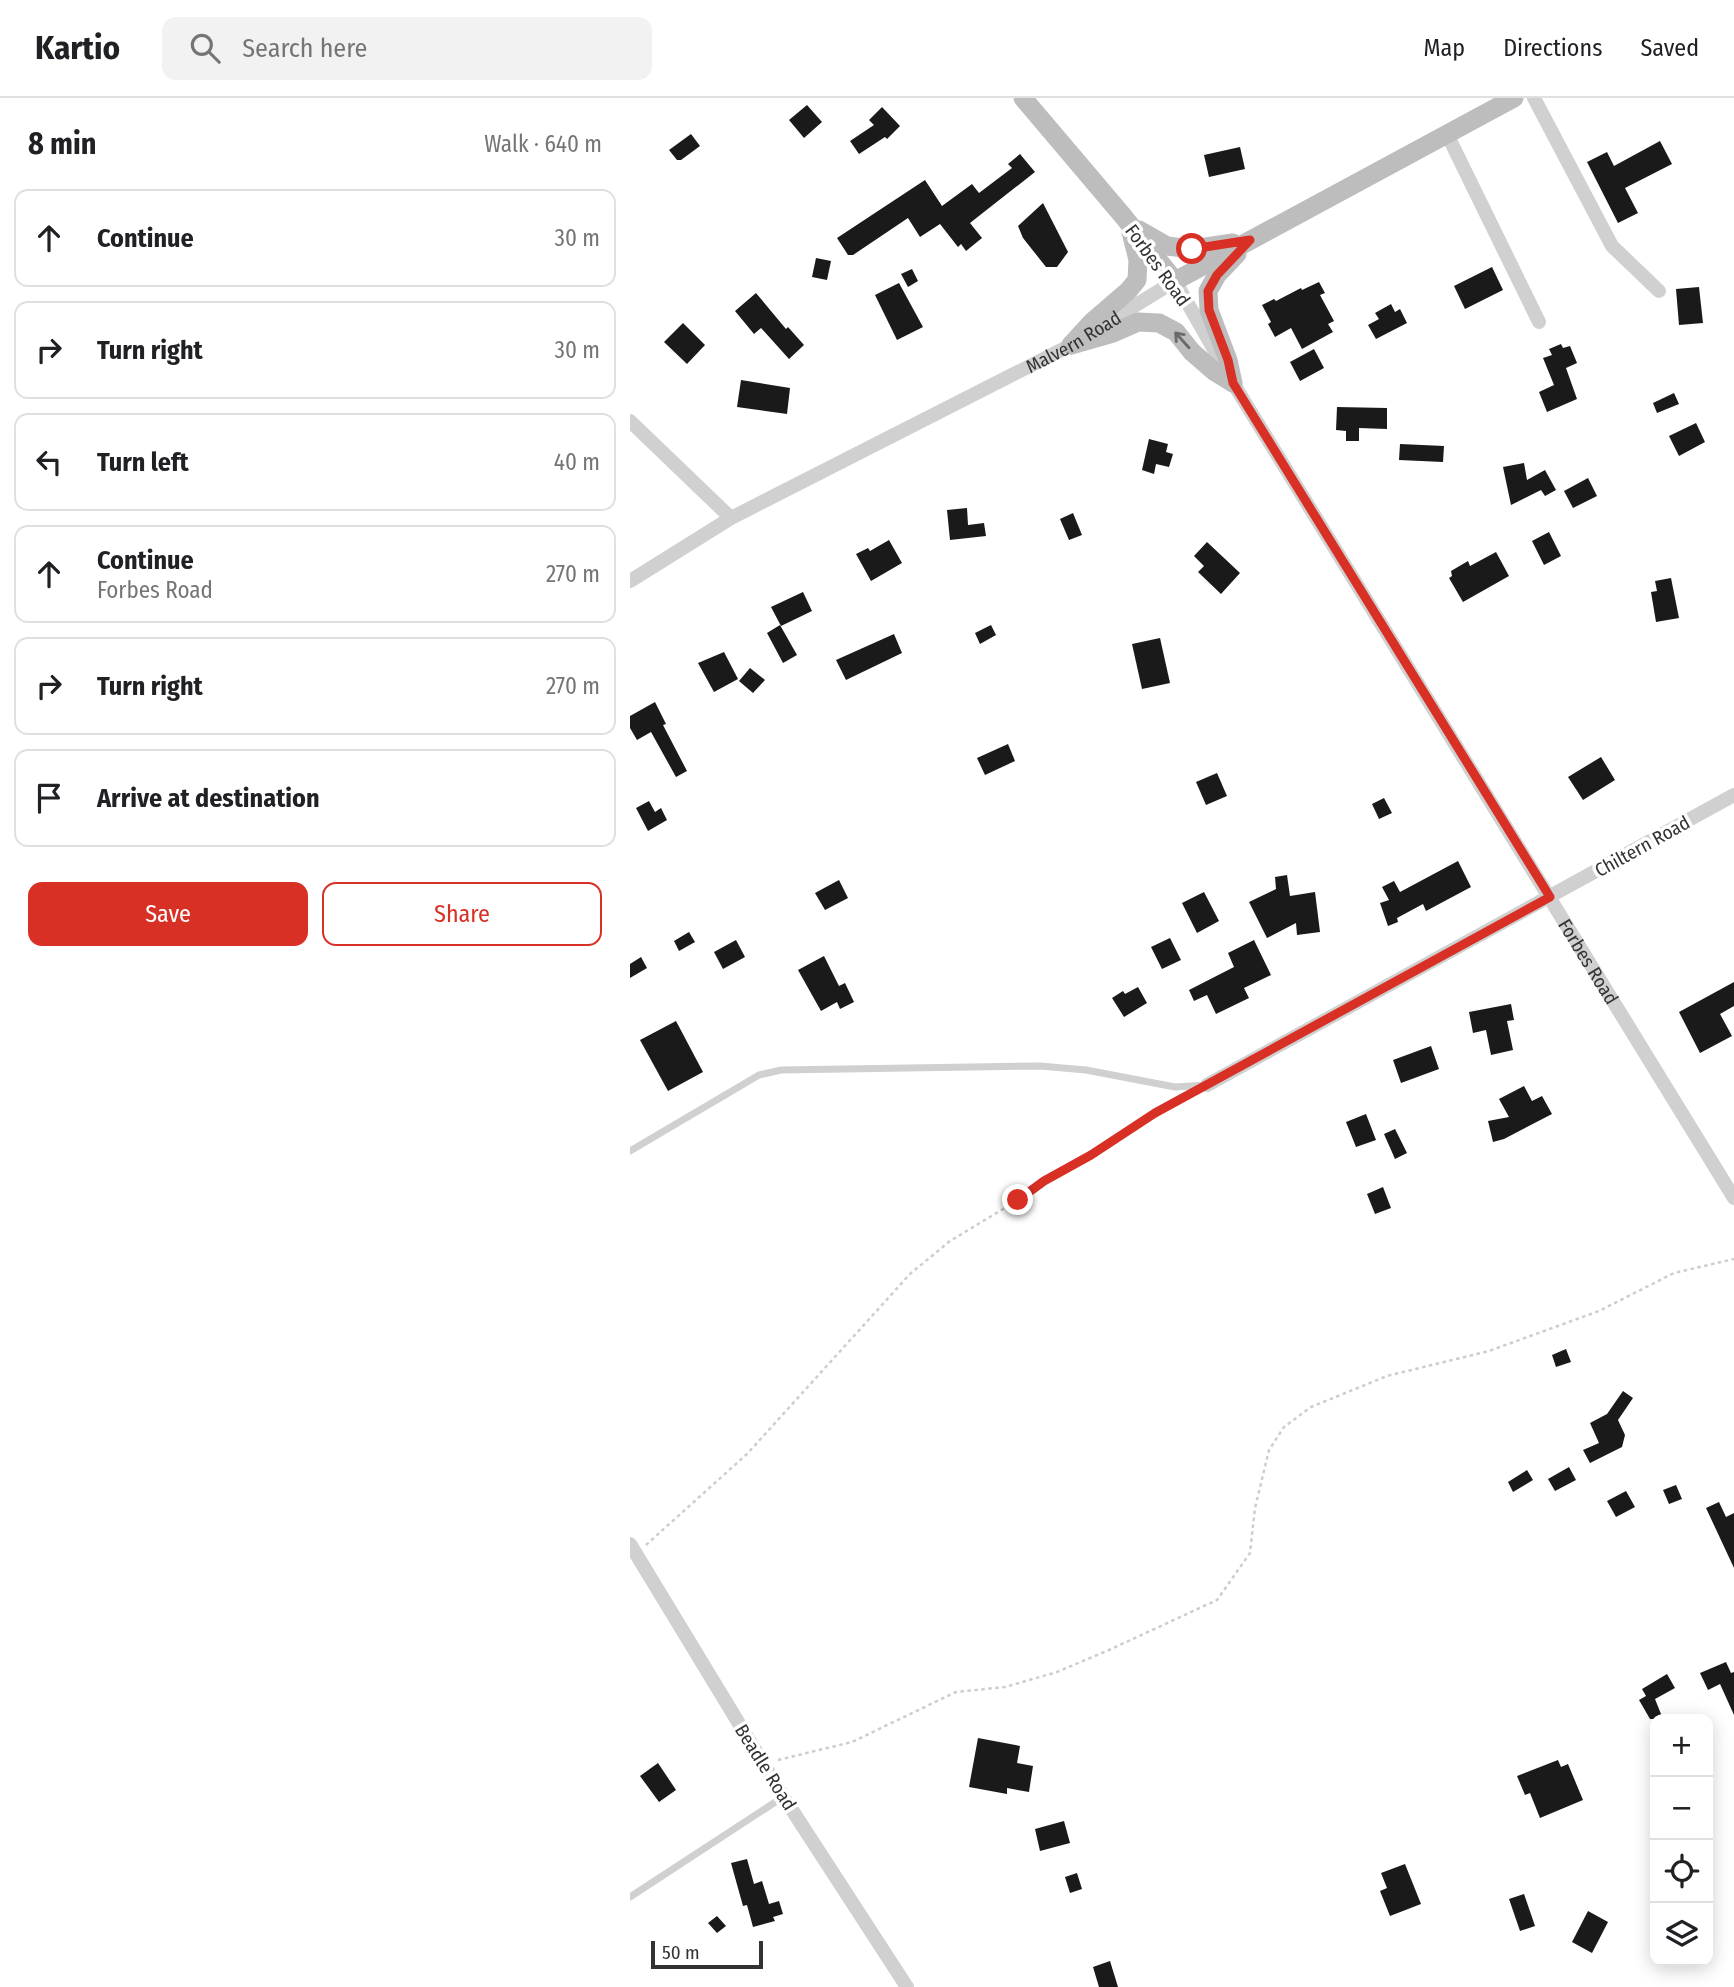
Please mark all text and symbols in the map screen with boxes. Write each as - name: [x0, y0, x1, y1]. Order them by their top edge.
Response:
- search box: [162, 17, 652, 80]
- text: Kartio: [35, 28, 120, 68]
- icon: search: [186, 29, 224, 67]
- text: Search here: [242, 33, 367, 64]
- text: Map: [1424, 34, 1465, 62]
- text: Directions: [1503, 34, 1602, 62]
- text: Saved: [1640, 34, 1699, 62]
- text: 8 min: [28, 126, 96, 162]
- text: Walk · 640 m: [484, 130, 602, 158]
- icon: ahead: [30, 219, 68, 257]
- street label: Forbes Road: [1120, 220, 1195, 311]
- text: Continue: [97, 223, 194, 254]
- text: 30 m: [555, 224, 600, 252]
- route start: [1176, 233, 1207, 264]
- street label: Malvern Road: [1022, 306, 1125, 378]
- icon: right: [30, 331, 68, 369]
- one-way arrow: [1174, 331, 1190, 349]
- text: Turn right: [97, 335, 203, 366]
- text: 30 m: [555, 336, 600, 364]
- icon: left: [30, 443, 68, 481]
- text: Turn left: [97, 447, 189, 478]
- text: 40 m: [554, 448, 600, 476]
- text: Continue: [97, 545, 194, 576]
- icon: ahead: [30, 555, 68, 593]
- text: 270 m: [546, 560, 600, 588]
- text: Forbes Road: [97, 576, 213, 604]
- icon: right: [30, 667, 68, 705]
- text: Turn right: [97, 671, 203, 702]
- text: 270 m: [546, 672, 600, 700]
- icon: arrive: [30, 779, 68, 817]
- text: Arrive at destination: [97, 783, 320, 814]
- street label: Chiltern Road: [1591, 811, 1694, 882]
- button: Save: [28, 882, 308, 946]
- button: Share: [322, 882, 602, 946]
- street label: Forbes Road: [1553, 915, 1623, 1009]
- route end: [1002, 1184, 1033, 1215]
- map controls: [1650, 1714, 1713, 1966]
- button: +: [1650, 1714, 1713, 1777]
- street label: Beadle Road: [730, 1720, 801, 1815]
- button: −: [1650, 1777, 1713, 1840]
- button: locate: [1650, 1840, 1713, 1903]
- button: layers: [1650, 1903, 1713, 1966]
- scale bar: [651, 1938, 763, 1970]
- text: 50 m: [662, 1941, 700, 1964]

